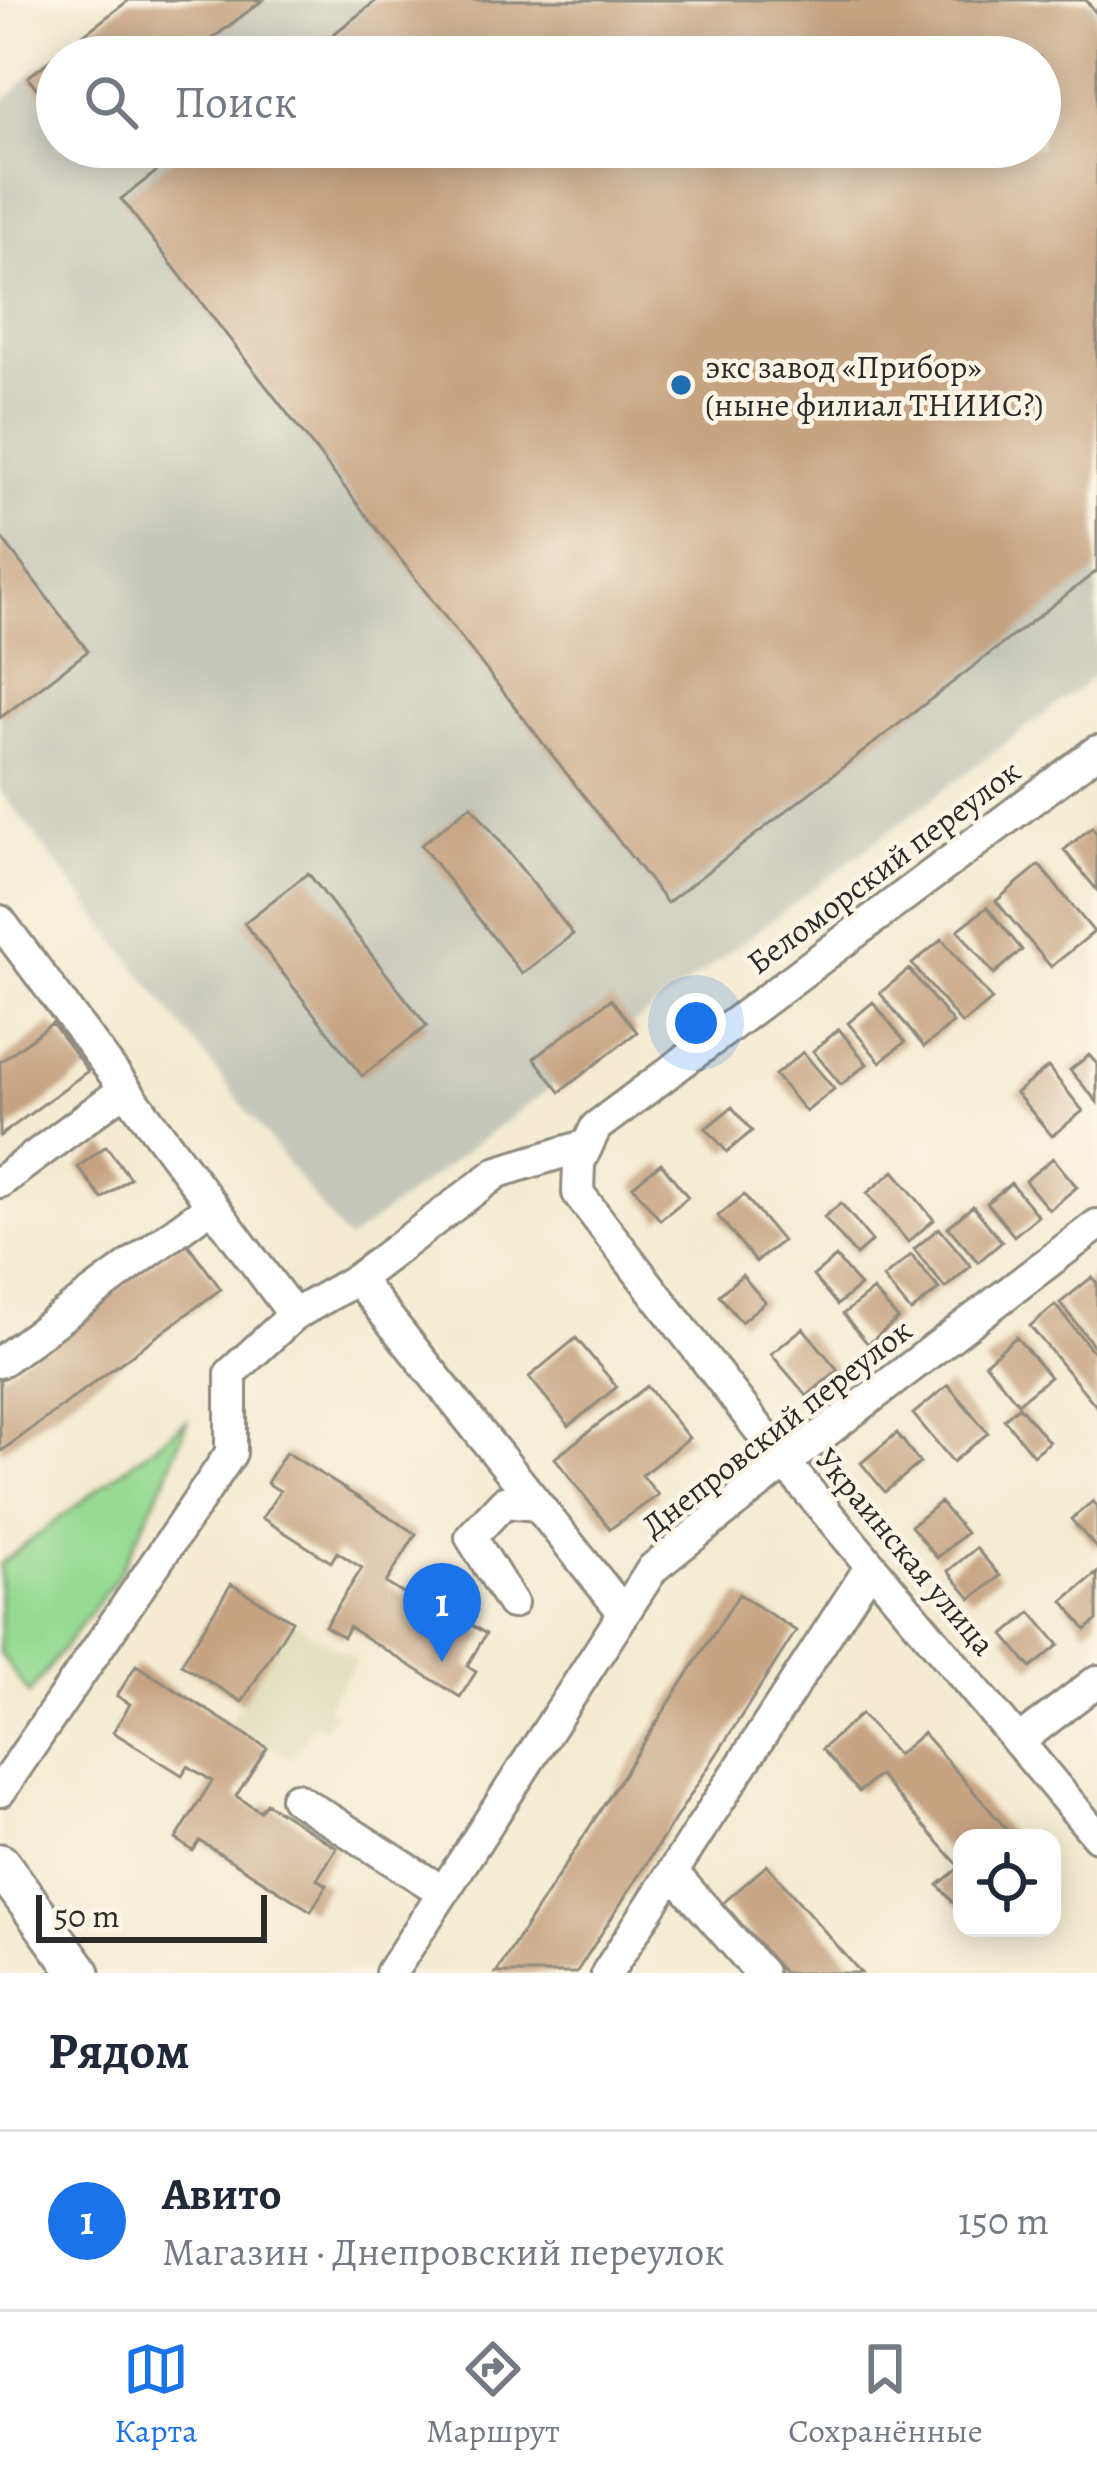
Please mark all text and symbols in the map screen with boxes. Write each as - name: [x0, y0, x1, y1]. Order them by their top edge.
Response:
- search box: [36, 36, 1061, 168]
- icon: search: [78, 69, 144, 135]
- text: Поиск: [174, 71, 297, 133]
- place label: экс завод «Прибор» (ныне филиал ТНИИС?): [705, 344, 1044, 427]
- marker: экс завод «Прибор» (ныне филиал ТНИИС?): [668, 372, 694, 398]
- street label: Беломорский переулок: [737, 749, 1029, 984]
- your location: [666, 993, 726, 1053]
- street label: Днепровский переулок: [632, 1308, 921, 1547]
- street label: Украинская улица: [805, 1438, 1006, 1665]
- pin: 1: [403, 1563, 481, 1662]
- map controls: [953, 1829, 1061, 1937]
- button: locate: [953, 1829, 1061, 1937]
- scale bar: [36, 1889, 267, 1942]
- text: 50 m: [54, 1893, 120, 1938]
- text: Рядом: [48, 2016, 190, 2086]
- text: Авито: [162, 2163, 281, 2225]
- text: 1: [80, 2194, 94, 2247]
- text: 150 m: [958, 2194, 1049, 2247]
- text: Магазин · Днепровский переулок: [162, 2225, 724, 2278]
- tab: Карта: [114, 2336, 197, 2453]
- tab: Маршрут: [426, 2336, 560, 2453]
- tab: Сохранённые: [788, 2336, 983, 2453]

